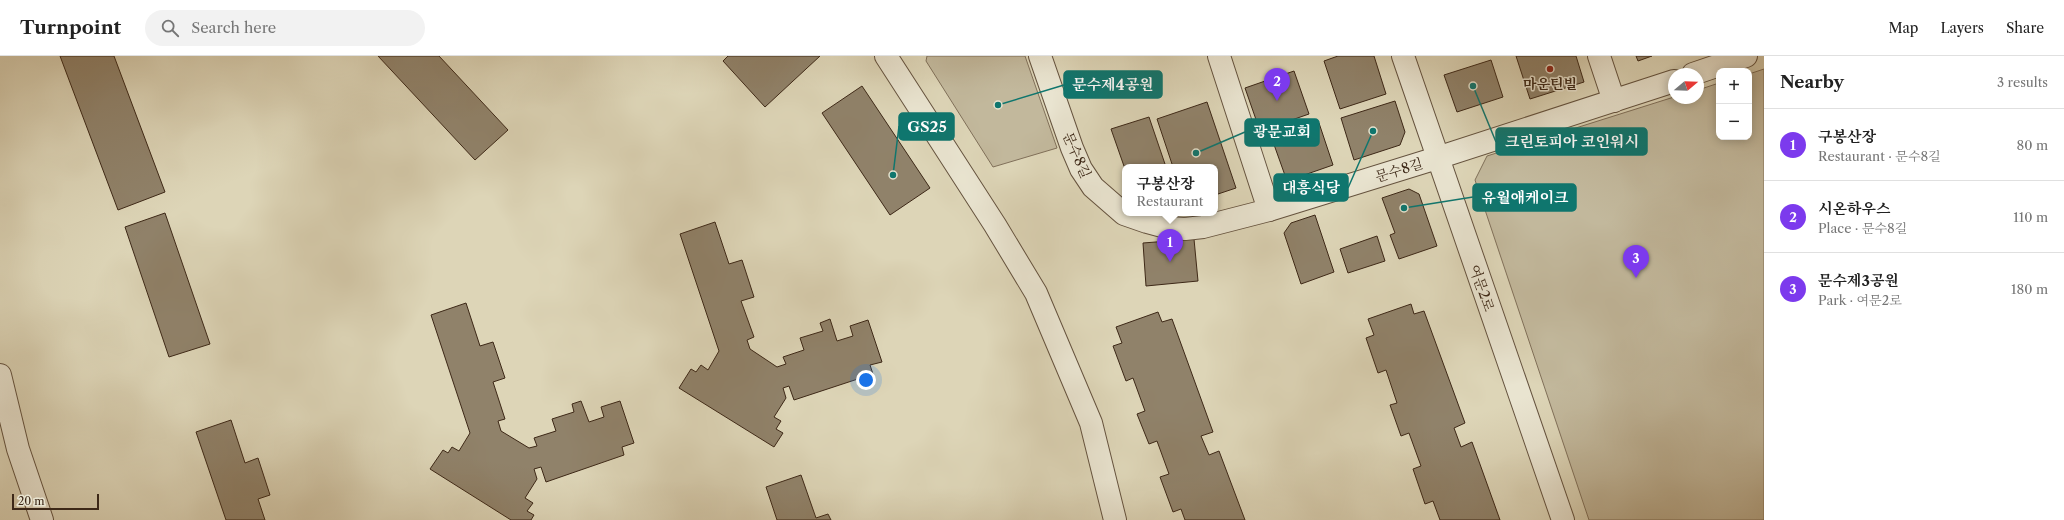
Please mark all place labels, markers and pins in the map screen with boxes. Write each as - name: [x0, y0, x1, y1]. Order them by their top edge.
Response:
- marker: 마운틴빌: [1545, 64, 1555, 74]
- pin: 2: [1264, 68, 1290, 101]
- callout: 문수제4공원: [1064, 71, 1162, 98]
- place label: 마운틴빌: [1523, 75, 1577, 93]
- callout: GS25: [899, 113, 954, 140]
- callout: 광문교회: [1245, 119, 1319, 146]
- callout: 크린토피아 코인워시: [1496, 128, 1647, 155]
- callout: 대흥식당: [1274, 174, 1348, 201]
- callout: 유월애케이크: [1473, 184, 1576, 211]
- pin: 1: [1157, 229, 1183, 262]
- pin: 3: [1623, 245, 1649, 278]

